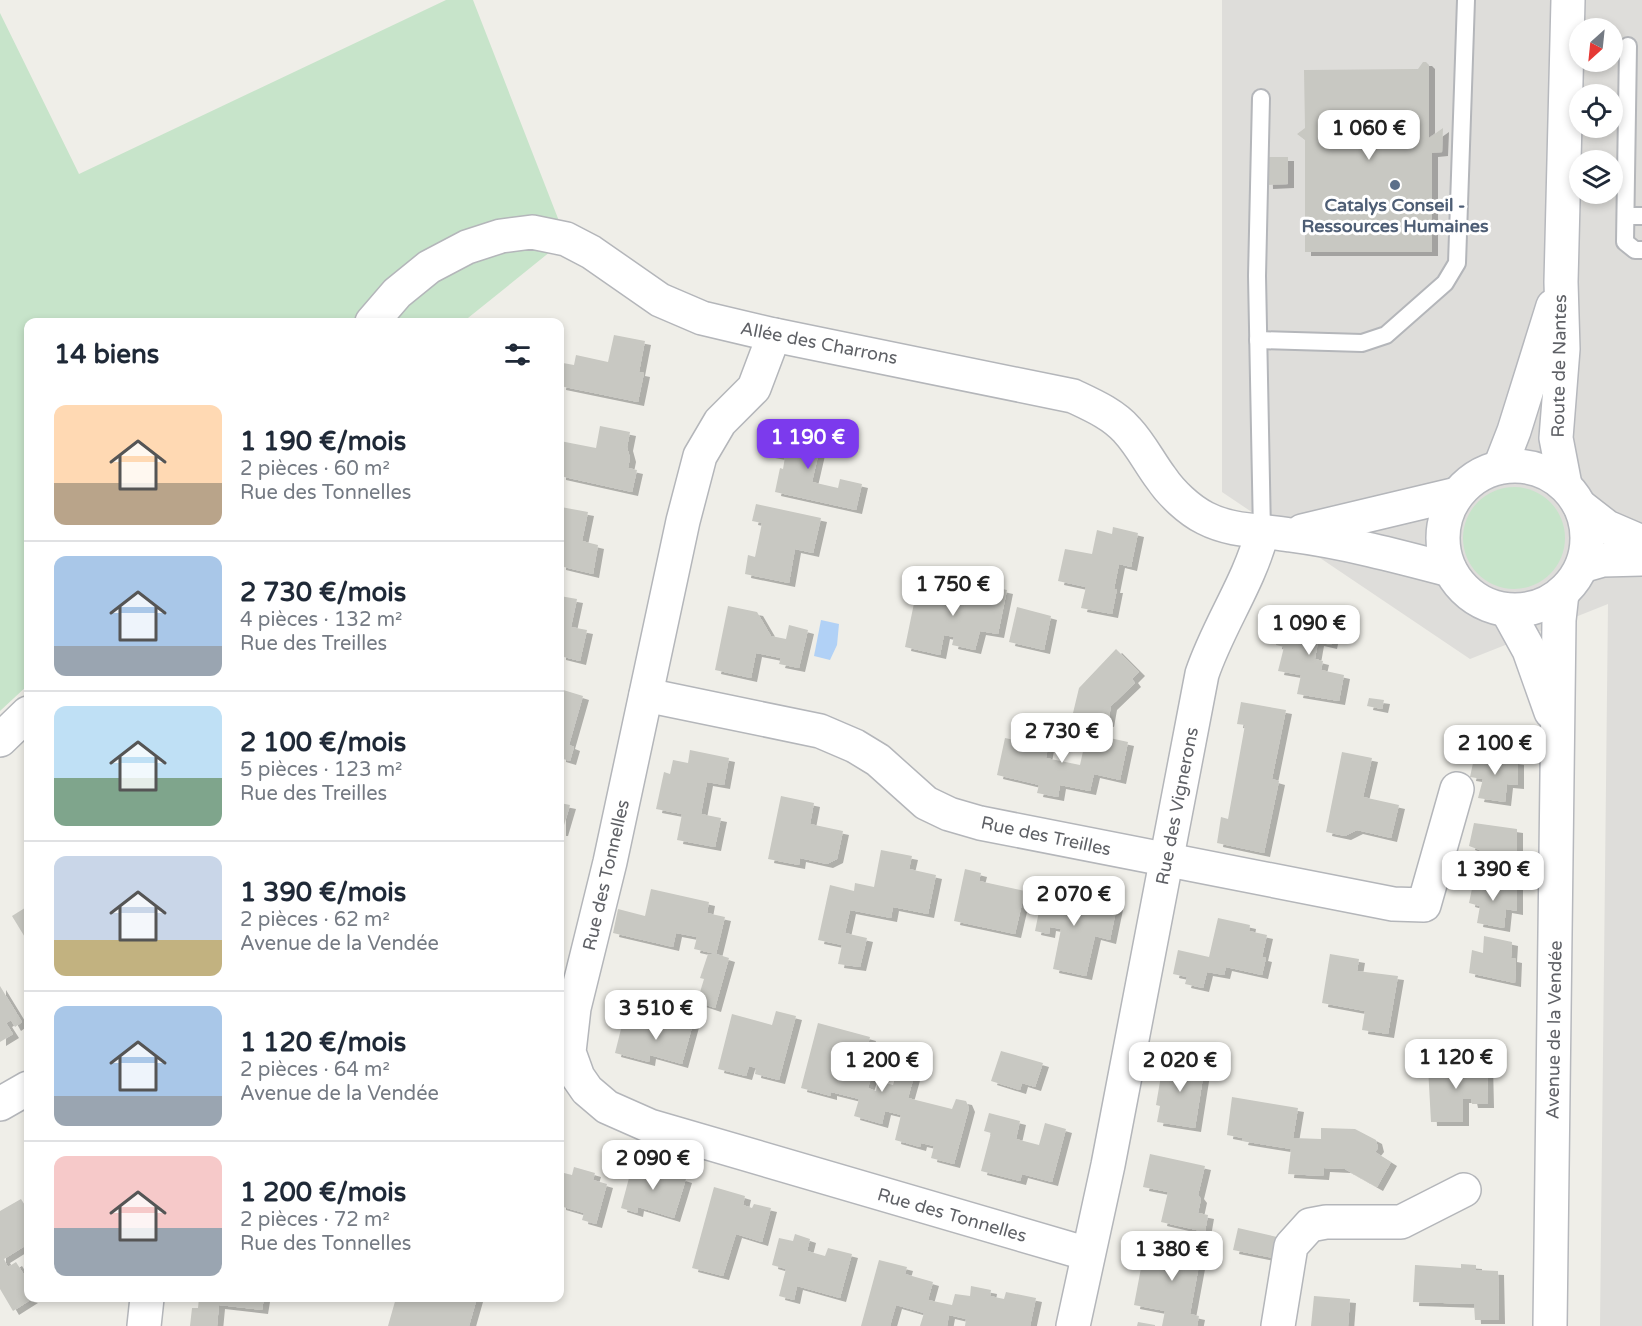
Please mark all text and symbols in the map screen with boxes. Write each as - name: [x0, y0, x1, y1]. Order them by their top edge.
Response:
- north arrow: [1569, 18, 1623, 72]
- map controls: [1569, 18, 1623, 204]
- button: locate: [1569, 84, 1623, 138]
- pin: 1 060 €: [1314, 110, 1424, 161]
- text: 1 060 €: [1332, 117, 1406, 141]
- button: layers: [1569, 150, 1623, 204]
- marker: Catalys Conseil - Ressources Humaines: [1388, 178, 1402, 192]
- place label: Catalys Conseil - Ressources Humaines: [1301, 194, 1489, 237]
- street label: Route de Nantes: [1547, 294, 1571, 438]
- street label: Allée des Charrons: [738, 317, 900, 369]
- icon: filters: [501, 338, 534, 371]
- text: 14 biens: [54, 339, 159, 370]
- pin: 1 190 €: [753, 419, 863, 470]
- text: 1 190 €/mois: [240, 426, 406, 457]
- text: 1 190 €: [771, 426, 845, 450]
- icon: home: [102, 429, 174, 501]
- text: 2 pièces · 60 m²: [240, 457, 390, 481]
- text: Rue des Tonnelles: [240, 481, 411, 505]
- pin: 1 750 €: [898, 566, 1008, 617]
- text: 1 750 €: [916, 573, 990, 597]
- text: 2 730 €/mois: [240, 577, 406, 608]
- icon: home: [102, 580, 174, 652]
- pin: 1 090 €: [1254, 605, 1364, 656]
- text: 4 pièces · 132 m²: [240, 608, 402, 632]
- text: 1 090 €: [1272, 612, 1346, 636]
- text: Rue des Treilles: [240, 632, 387, 656]
- pin: 2 730 €: [1007, 713, 1117, 764]
- text: 2 730 €: [1025, 720, 1099, 744]
- street label: Rue des Vignerons: [1151, 725, 1203, 887]
- pin: 2 100 €: [1440, 725, 1550, 776]
- text: 2 100 €/mois: [240, 727, 406, 758]
- icon: home: [102, 730, 174, 802]
- text: 2 100 €: [1458, 732, 1532, 756]
- text: 5 pièces · 123 m²: [240, 758, 402, 782]
- text: Rue des Treilles: [240, 782, 387, 806]
- street label: Rue des Tonnelles: [578, 797, 634, 953]
- street label: Rue des Treilles: [979, 811, 1113, 861]
- pin: 1 390 €: [1438, 851, 1548, 902]
- text: 1 390 €: [1456, 858, 1530, 882]
- pin: 2 070 €: [1019, 876, 1129, 927]
- text: 1 390 €/mois: [240, 877, 406, 908]
- icon: home: [102, 880, 174, 952]
- text: 2 070 €: [1037, 883, 1111, 907]
- text: 2 pièces · 62 m²: [240, 908, 390, 932]
- text: Avenue de la Vendée: [240, 932, 439, 956]
- street label: Avenue de la Vendée: [1541, 940, 1567, 1120]
- pin: 3 510 €: [601, 990, 711, 1041]
- text: 3 510 €: [619, 997, 693, 1021]
- text: 1 120 €/mois: [240, 1027, 406, 1058]
- icon: home: [102, 1030, 174, 1102]
- pin: 1 120 €: [1401, 1039, 1511, 1090]
- pin: 1 200 €: [827, 1042, 937, 1093]
- pin: 2 020 €: [1125, 1042, 1235, 1093]
- text: 1 120 €: [1419, 1046, 1493, 1070]
- text: 1 200 €: [845, 1049, 919, 1073]
- text: 2 020 €: [1143, 1049, 1217, 1073]
- text: 2 pièces · 64 m²: [240, 1058, 390, 1082]
- text: Avenue de la Vendée: [240, 1082, 439, 1106]
- pin: 2 090 €: [598, 1140, 708, 1191]
- text: 2 090 €: [616, 1147, 690, 1171]
- text: 1 200 €/mois: [240, 1177, 406, 1208]
- icon: home: [102, 1180, 174, 1252]
- street label: Rue des Tonnelles: [875, 1183, 1029, 1247]
- text: 2 pièces · 72 m²: [240, 1208, 390, 1232]
- pin: 1 380 €: [1117, 1231, 1227, 1282]
- text: Rue des Tonnelles: [240, 1232, 411, 1256]
- text: 1 380 €: [1135, 1238, 1209, 1262]

